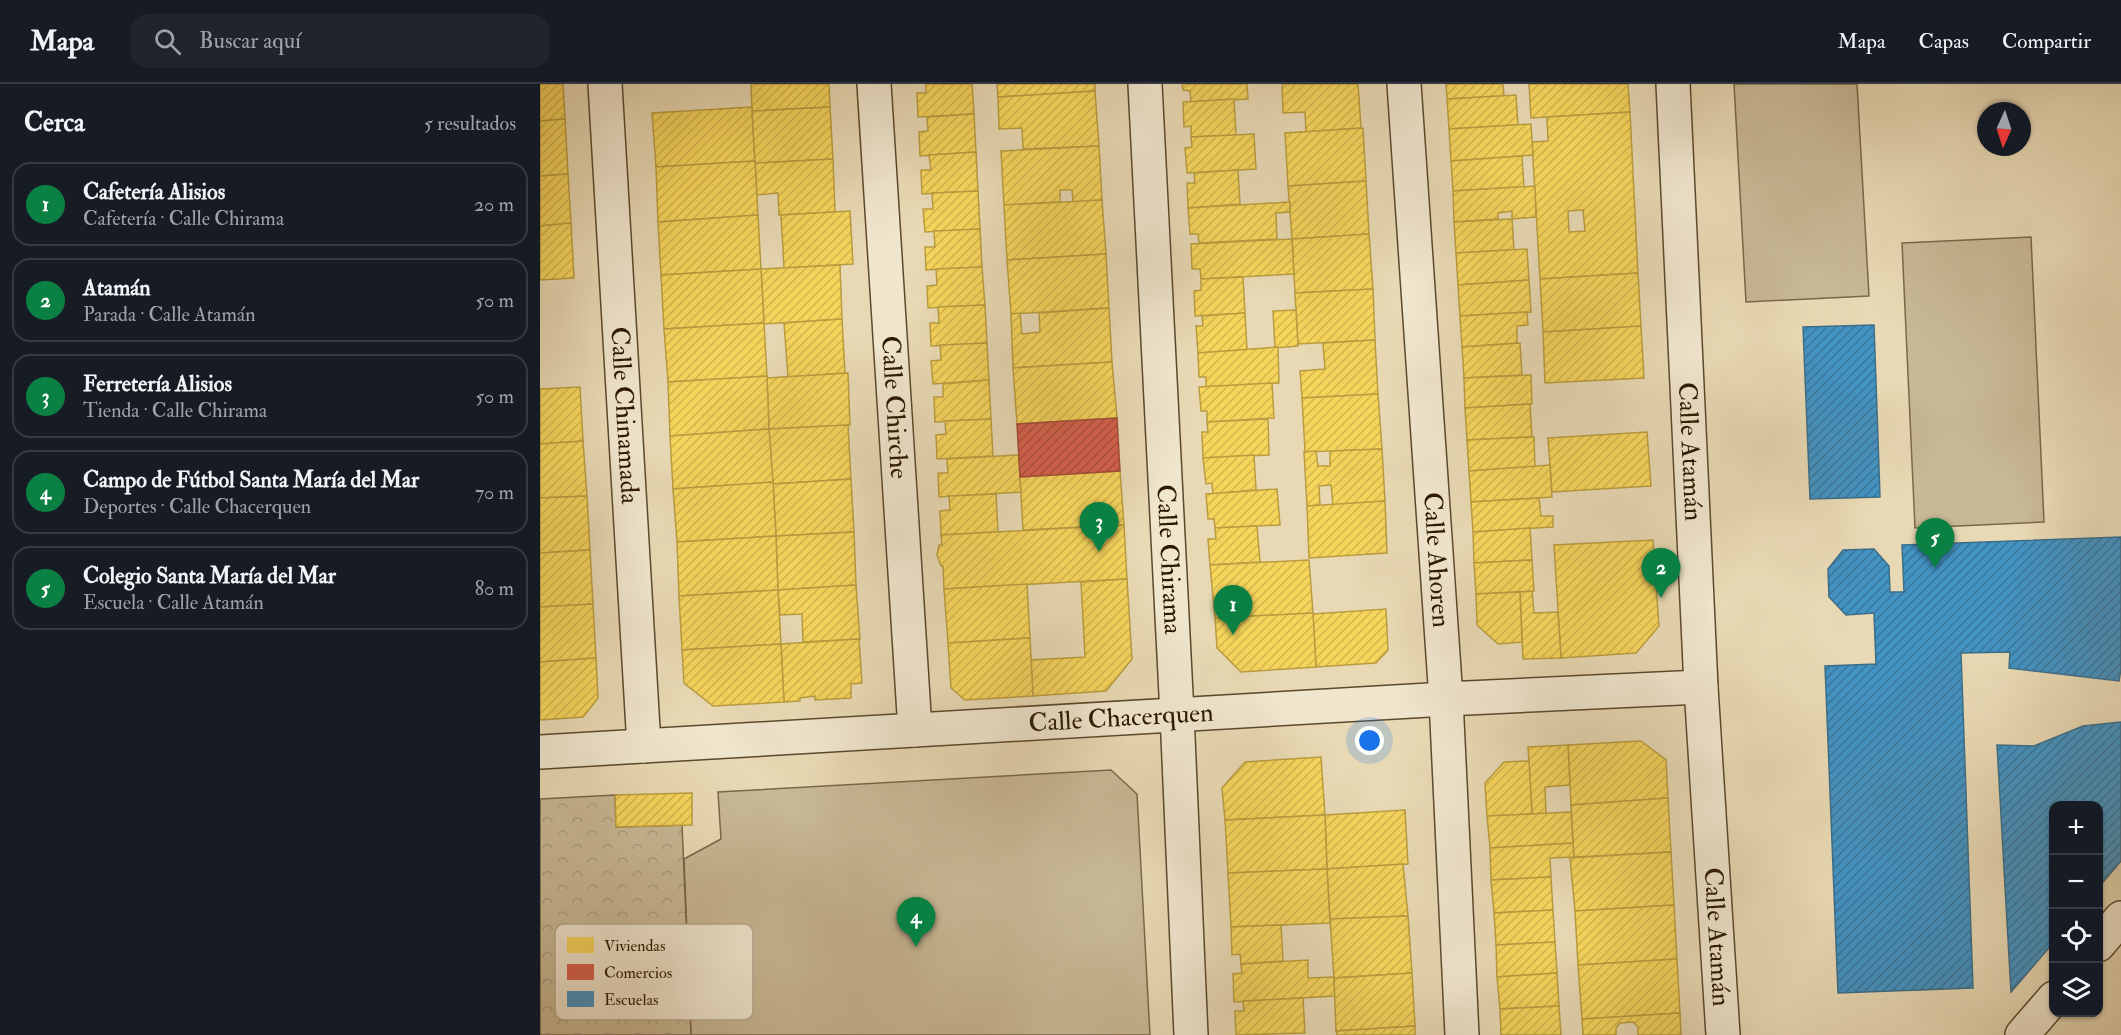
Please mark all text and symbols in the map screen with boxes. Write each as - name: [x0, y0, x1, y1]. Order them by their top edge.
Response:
- search box: [130, 14, 550, 68]
- text: Mapa: [30, 24, 94, 59]
- icon: search: [151, 25, 184, 58]
- text: Buscar aquí: [199, 27, 301, 55]
- text: Mapa: [1838, 28, 1886, 55]
- text: Capas: [1919, 28, 1969, 55]
- text: Compartir: [2002, 28, 2091, 55]
- north arrow: [1977, 102, 2031, 156]
- text: Cerca: [24, 107, 85, 139]
- text: 5 resultados: [424, 111, 516, 136]
- text: Cafetería Alisios: [83, 178, 225, 206]
- text: 1: [42, 192, 49, 217]
- text: 20 m: [474, 192, 514, 217]
- text: Cafetería · Calle Chirama: [83, 206, 284, 231]
- text: Atamán: [83, 274, 151, 302]
- text: 2: [40, 288, 51, 313]
- text: 50 m: [475, 288, 514, 313]
- text: Parada · Calle Atamán: [83, 302, 256, 327]
- street label: Calle Chinamada: [603, 326, 646, 505]
- street label: Calle Chirche: [874, 335, 915, 480]
- text: Ferretería Alisios: [83, 370, 232, 398]
- street label: Calle Atamán: [1671, 381, 1709, 522]
- text: 3: [42, 384, 49, 409]
- text: 50 m: [475, 384, 514, 409]
- text: Tienda · Calle Chirama: [83, 398, 267, 423]
- text: Campo de Fútbol Santa María del Mar: [83, 466, 419, 494]
- text: 4: [40, 480, 51, 505]
- text: 70 m: [475, 480, 514, 505]
- street label: Calle Chirama: [1149, 484, 1189, 635]
- street label: Calle Ahoren: [1416, 491, 1457, 629]
- text: Deportes · Calle Chacerquen: [83, 494, 311, 519]
- pin: 3: [1080, 502, 1118, 552]
- pin: 5: [1916, 518, 1954, 568]
- pin: 2: [1642, 548, 1680, 598]
- text: Colegio Santa María del Mar: [83, 562, 336, 590]
- text: 5: [41, 576, 50, 601]
- text: 80 m: [475, 576, 514, 601]
- pin: 1: [1214, 586, 1252, 635]
- text: Escuela · Calle Atamán: [83, 590, 264, 615]
- street label: Calle Chacerquen: [1028, 697, 1214, 739]
- your location: [1355, 726, 1384, 755]
- map controls: [2049, 801, 2103, 1017]
- button: +: [2049, 801, 2103, 855]
- button: −: [2049, 855, 2103, 909]
- street label: Calle Atamán: [1696, 866, 1737, 1007]
- pin: 4: [896, 898, 935, 947]
- button: locate: [2049, 909, 2103, 963]
- legend: [555, 924, 753, 1020]
- text: Viviendas: [604, 936, 665, 956]
- text: Comercios: [604, 963, 672, 983]
- button: layers: [2049, 963, 2103, 1017]
- text: Escuelas: [604, 990, 659, 1010]

